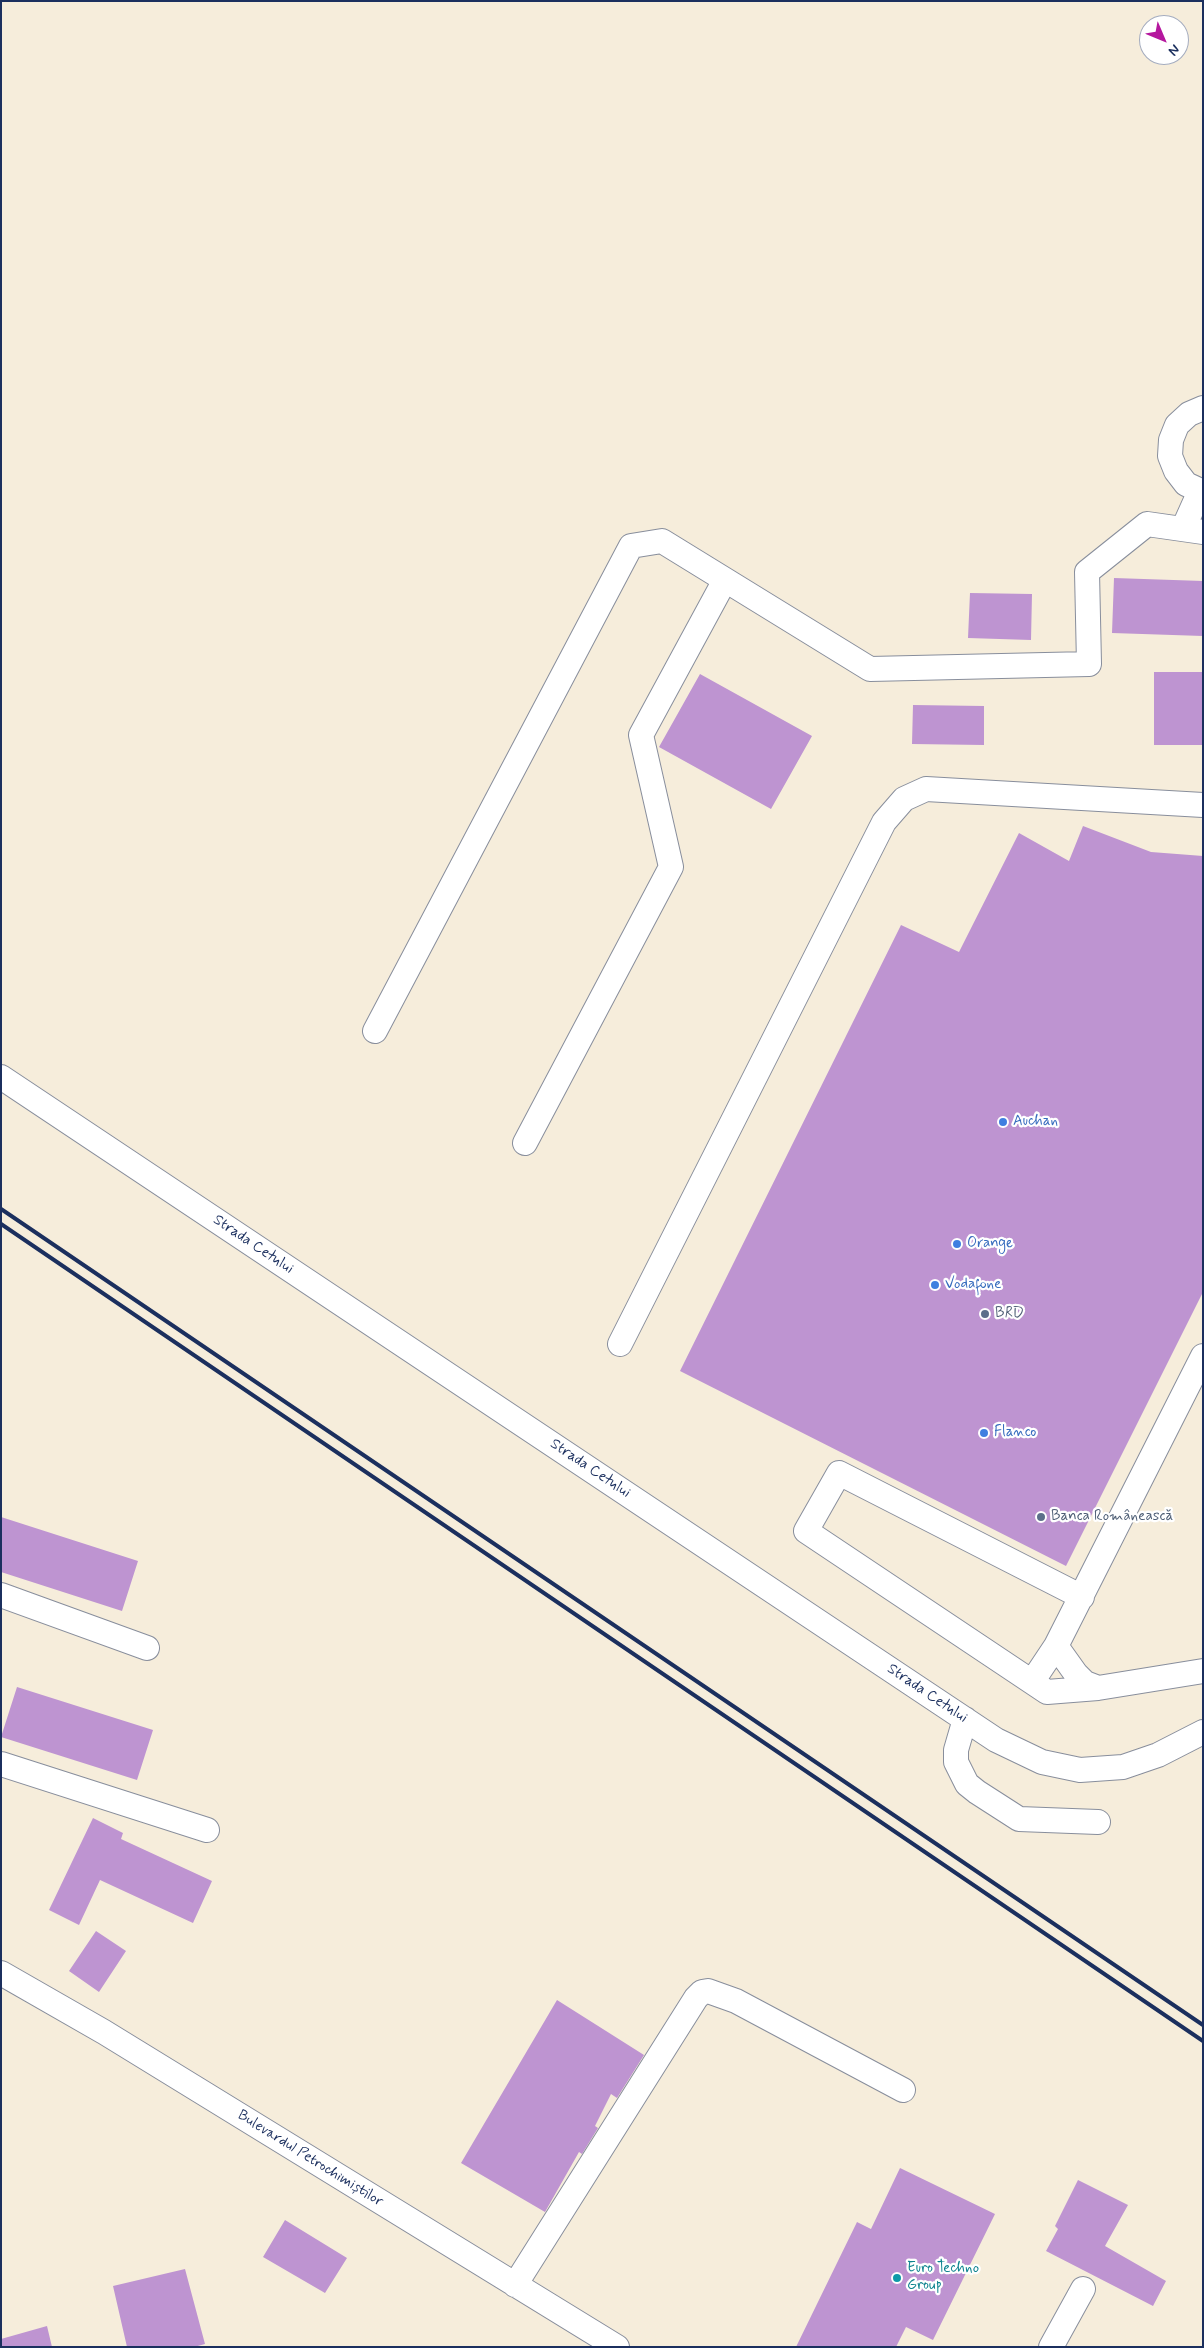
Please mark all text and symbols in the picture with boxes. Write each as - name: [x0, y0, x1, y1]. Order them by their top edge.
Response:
- north arrow: [1139, 15, 1189, 65]
- text: N: [1164, 40, 1184, 60]
- place label: Auchan: [1013, 1113, 1058, 1131]
- marker: Auchan: [997, 1116, 1009, 1128]
- street label: Strada Cetului: [209, 1211, 297, 1279]
- place label: Orange: [967, 1235, 1013, 1253]
- marker: Orange: [951, 1238, 963, 1250]
- place label: Vodafone: [945, 1276, 1001, 1294]
- marker: Vodafone: [929, 1279, 941, 1291]
- place label: BRD: [995, 1305, 1024, 1323]
- marker: BRD: [979, 1308, 991, 1320]
- place label: Flanco: [994, 1424, 1036, 1442]
- marker: Flanco: [978, 1427, 990, 1439]
- street label: Strada Cetului: [546, 1435, 634, 1503]
- place label: Banca Românească: [1051, 1508, 1173, 1526]
- marker: Banca Românească: [1035, 1511, 1047, 1523]
- street label: Strada Cetului: [883, 1660, 971, 1728]
- street label: Bulevardul Petrochimiștilor: [234, 2107, 386, 2211]
- place label: Euro Techno Group: [907, 2260, 979, 2295]
- marker: Euro Techno Group: [891, 2272, 903, 2284]

